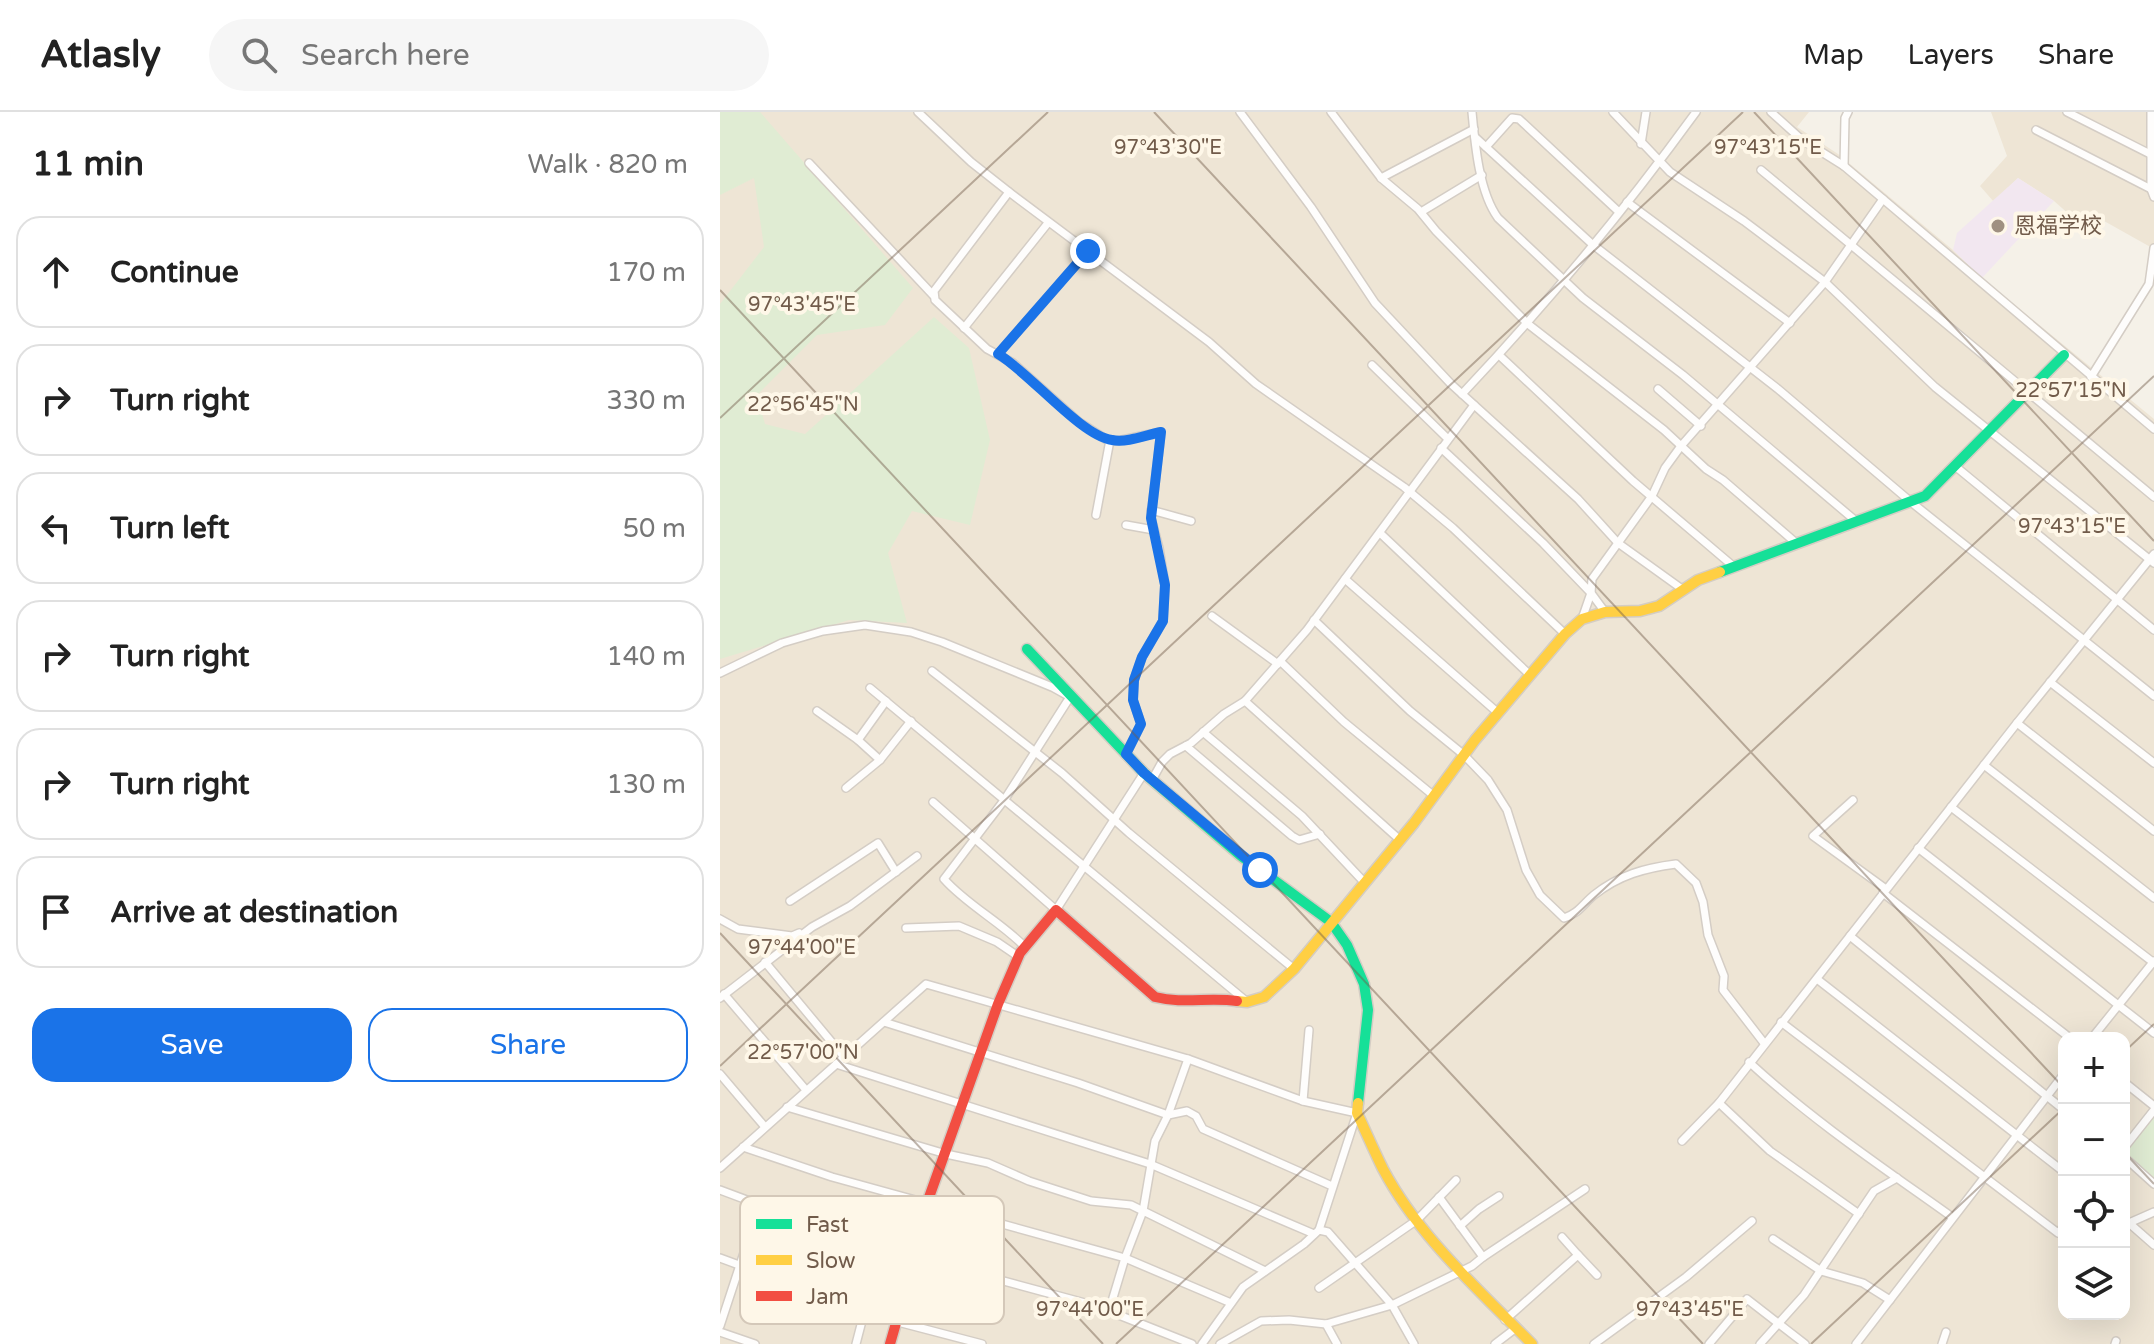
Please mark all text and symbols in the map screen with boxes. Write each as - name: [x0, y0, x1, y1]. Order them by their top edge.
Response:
- search box: [209, 19, 769, 91]
- text: Atlasly: [40, 32, 161, 78]
- icon: search: [237, 33, 281, 77]
- text: Search here: [301, 37, 470, 74]
- text: Map: [1803, 38, 1864, 72]
- text: Layers: [1908, 38, 1994, 72]
- text: Share: [2038, 38, 2114, 72]
- text: 97°43'30"E: [1114, 136, 1222, 160]
- text: 97°43'15"E: [1714, 136, 1822, 160]
- text: 11 min: [32, 144, 144, 185]
- text: Walk · 820 m: [528, 149, 688, 180]
- place label: 恩福学校: [2014, 213, 2102, 239]
- marker: 恩福学校: [1989, 217, 2007, 235]
- route end: [1070, 233, 1106, 269]
- icon: ahead: [34, 250, 78, 294]
- text: Continue: [110, 254, 239, 291]
- text: 170 m: [606, 257, 686, 288]
- text: 97°43'45"E: [748, 293, 856, 317]
- icon: right: [34, 378, 78, 422]
- text: 22°57'15"N: [2015, 379, 2127, 403]
- text: Turn right: [110, 382, 250, 419]
- text: 330 m: [606, 385, 686, 416]
- text: 22°56'45"N: [747, 393, 859, 417]
- icon: left: [34, 506, 78, 550]
- text: Turn left: [110, 510, 229, 547]
- text: 50 m: [623, 513, 686, 544]
- text: 97°43'15"E: [2018, 515, 2126, 539]
- icon: right: [34, 634, 78, 678]
- text: Turn right: [110, 638, 250, 675]
- text: 140 m: [606, 641, 686, 672]
- icon: right: [34, 762, 78, 806]
- text: Turn right: [110, 766, 250, 803]
- text: 130 m: [606, 769, 686, 800]
- route start: [1242, 852, 1278, 888]
- icon: arrive: [34, 890, 78, 934]
- text: Arrive at destination: [110, 894, 398, 931]
- text: 97°44'00"E: [748, 936, 856, 960]
- button: Save: [32, 1008, 352, 1082]
- button: Share: [368, 1008, 688, 1082]
- map controls: [2058, 1032, 2130, 1320]
- button: +: [2058, 1032, 2130, 1104]
- text: 22°57'00"N: [747, 1041, 859, 1065]
- button: −: [2058, 1104, 2130, 1176]
- button: locate: [2058, 1176, 2130, 1248]
- legend: [740, 1196, 1004, 1324]
- text: Fast: [806, 1212, 849, 1238]
- text: Slow: [806, 1248, 856, 1274]
- button: layers: [2058, 1248, 2130, 1320]
- text: Jam: [806, 1284, 849, 1310]
- text: 97°44'00"E: [1036, 1298, 1144, 1322]
- text: 97°43'45"E: [1636, 1298, 1744, 1322]

